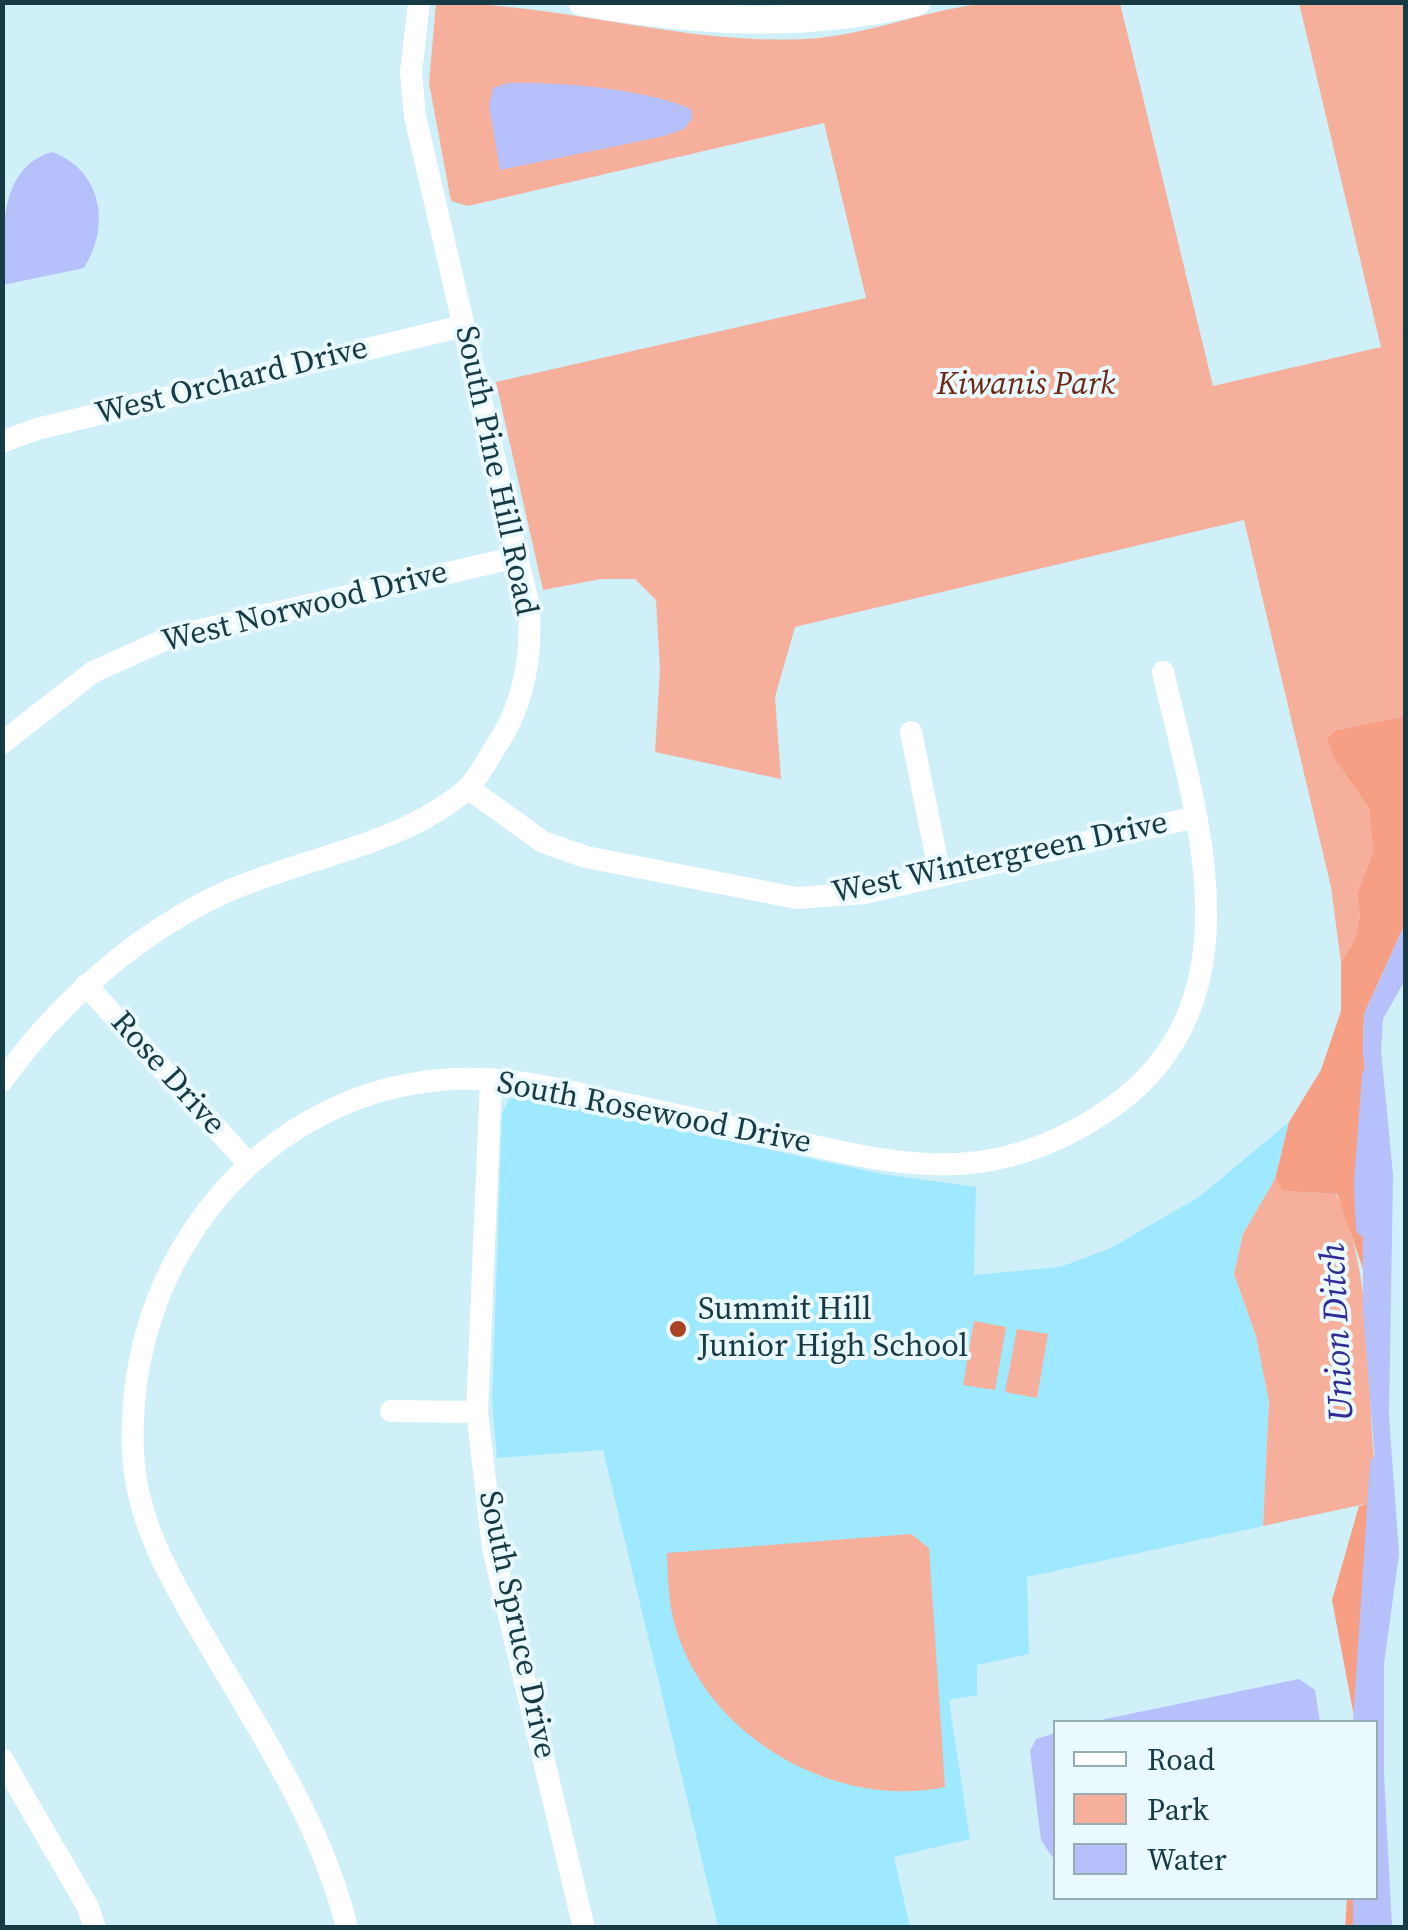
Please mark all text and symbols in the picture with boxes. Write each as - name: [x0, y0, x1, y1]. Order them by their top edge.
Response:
- street label: South Pine Hill Road: [446, 323, 544, 619]
- street label: West Orchard Drive: [92, 330, 372, 434]
- park label: Kiwanis Park: [937, 367, 1115, 405]
- street label: West Norwood Drive: [158, 554, 452, 662]
- street label: West Wintergreen Drive: [829, 805, 1171, 913]
- street label: Rose Drive: [102, 1004, 232, 1144]
- street label: South Rosewood Drive: [494, 1065, 814, 1163]
- water label: Union Ditch: [1313, 1242, 1365, 1422]
- place label: Summit Hill Junior High School: [698, 1292, 968, 1367]
- marker: Summit Hill Junior High School: [667, 1318, 689, 1340]
- street label: South Spruce Drive: [469, 1488, 563, 1762]
- legend: [1053, 1720, 1378, 1900]
- text: Road: [1147, 1739, 1215, 1780]
- text: Park: [1147, 1789, 1209, 1830]
- text: Water: [1147, 1839, 1227, 1880]

